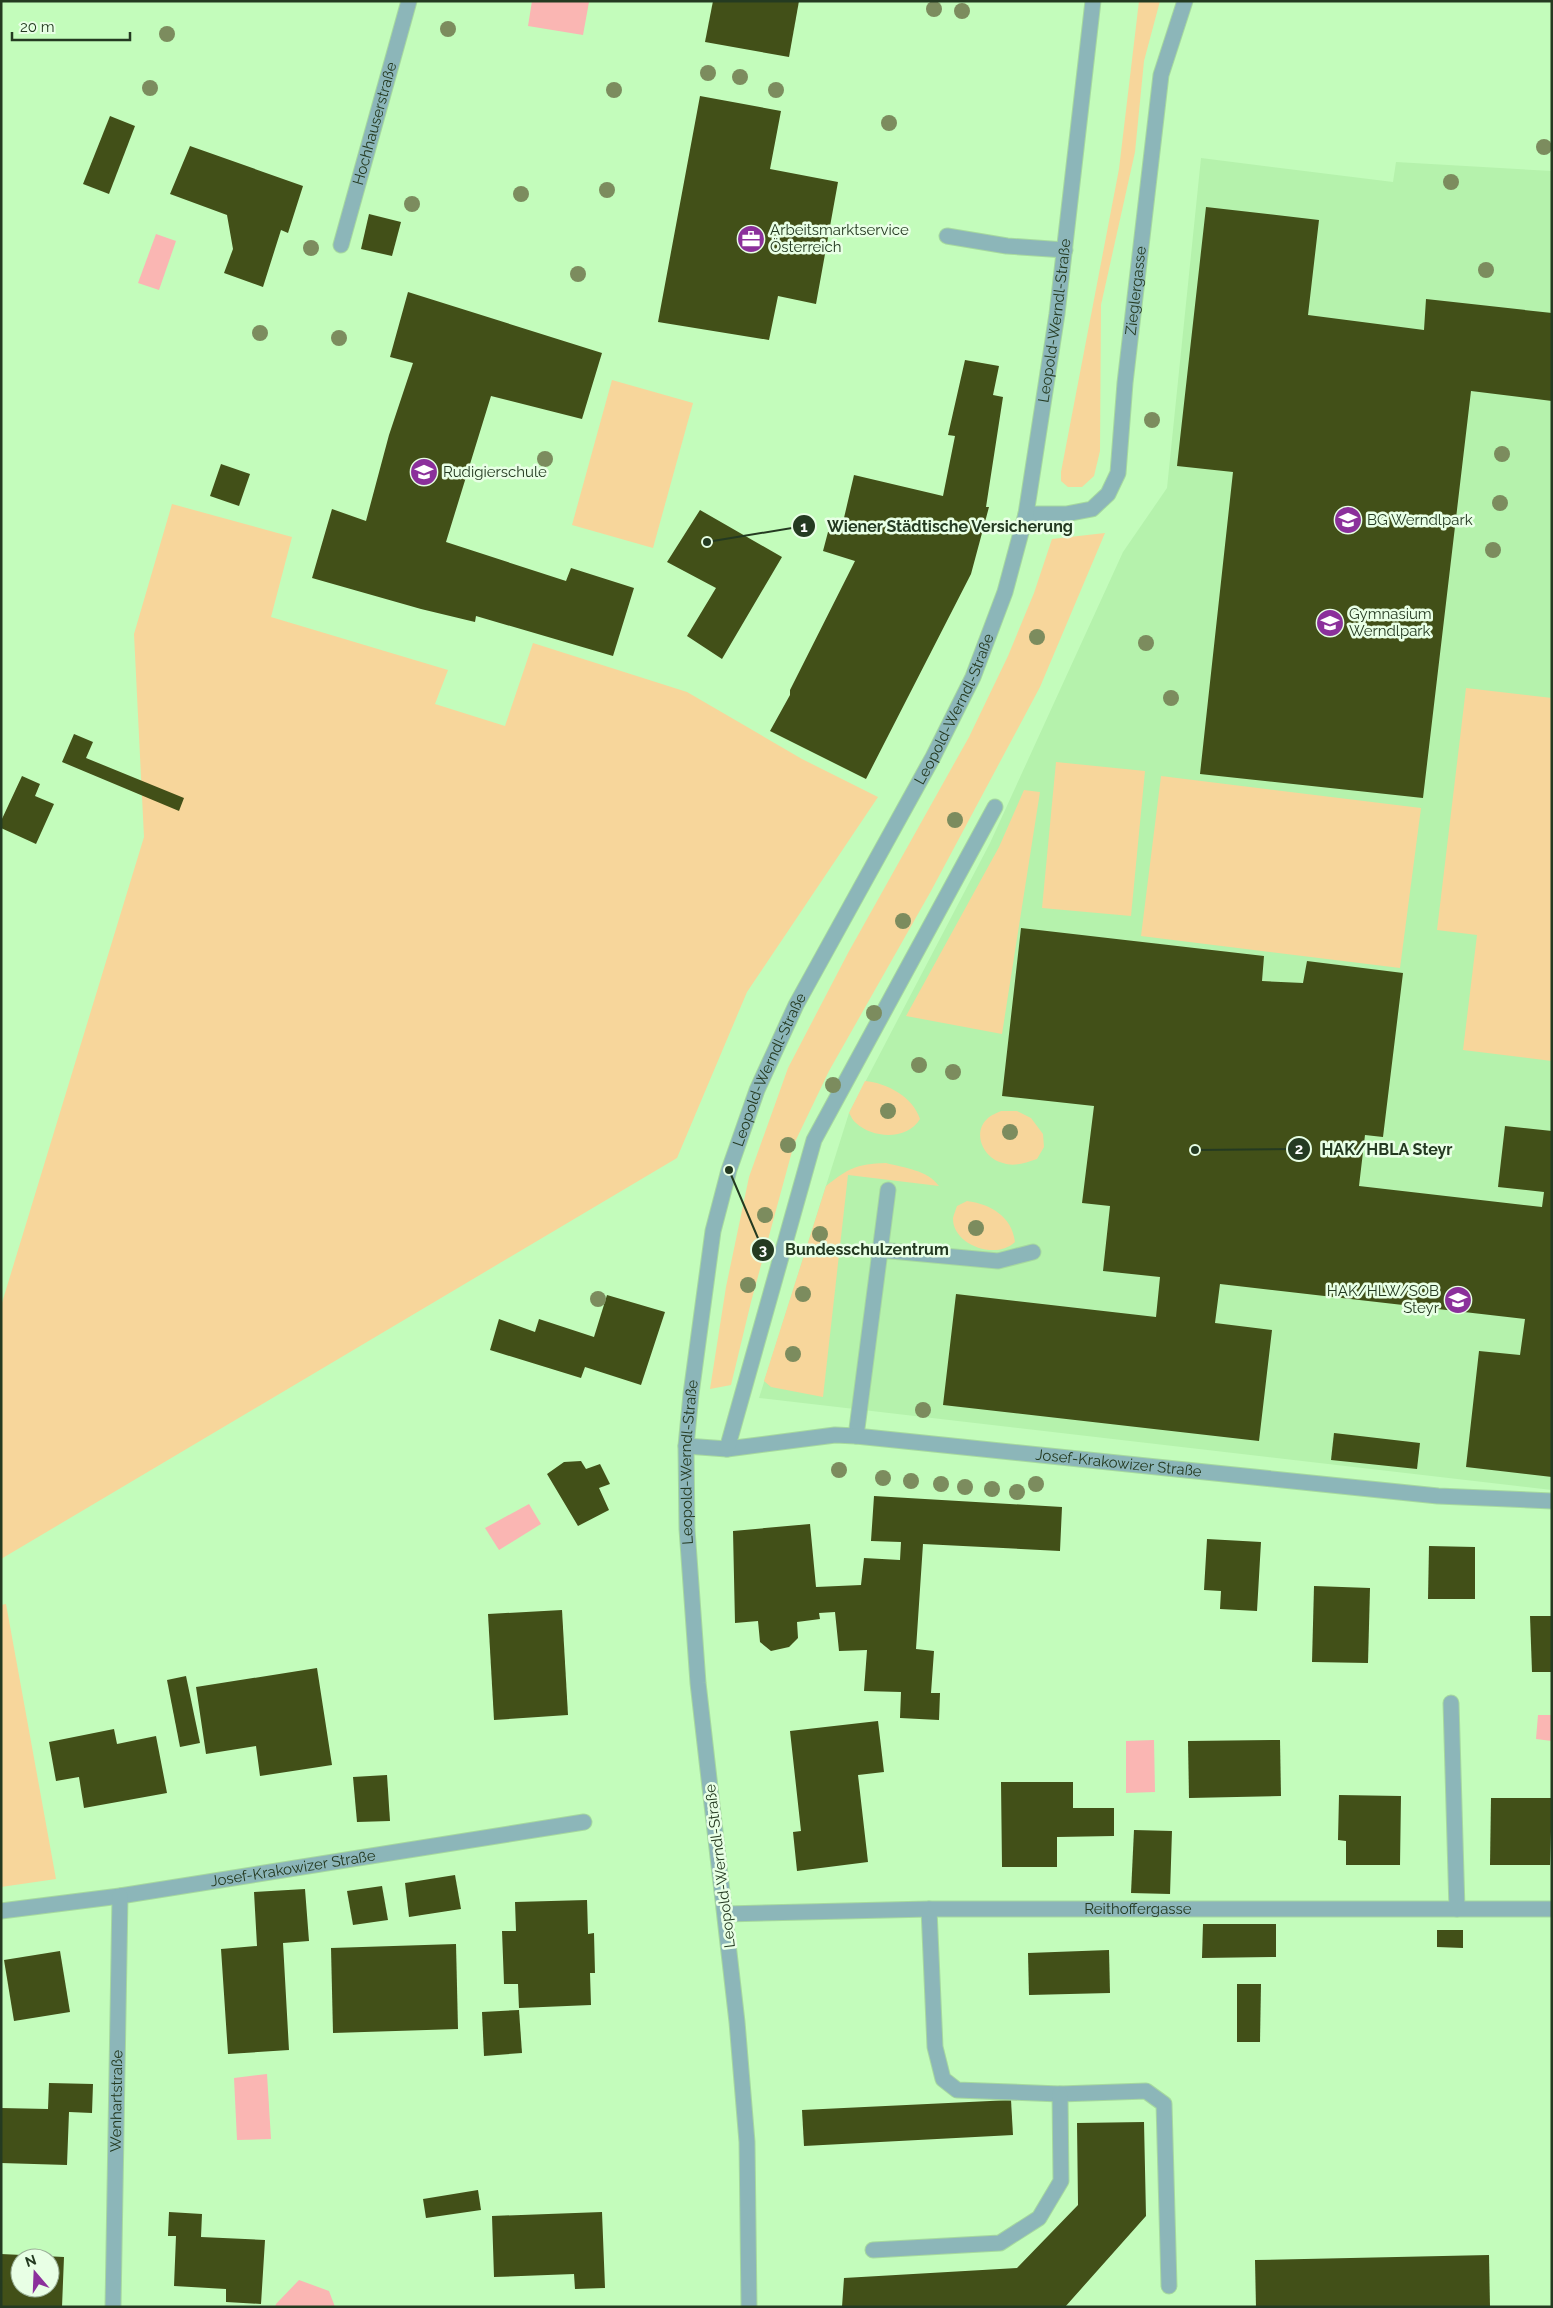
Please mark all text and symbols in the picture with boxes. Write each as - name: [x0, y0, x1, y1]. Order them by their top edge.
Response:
- scale bar: [12, 10, 130, 42]
- text: 20 m: [20, 18, 55, 36]
- street label: Hochhauserstraße: [349, 60, 401, 187]
- place label: Arbeitsmarktservice Österreich: [770, 221, 909, 256]
- office icon: Arbeitsmarktservice Österreich: [736, 224, 766, 254]
- street label: Leopold-Werndl-Straße: [1034, 237, 1075, 404]
- street label: Zieglergasse: [1122, 245, 1150, 336]
- school or university icon: Rudigierschule: [409, 457, 439, 487]
- place label: Rudigierschule: [443, 463, 547, 481]
- school or university icon: BG Werndlpark: [1333, 505, 1363, 535]
- callout: Wiener Städtische Versicherung: [791, 511, 1083, 542]
- place label: BG Werndlpark: [1367, 511, 1473, 529]
- text: Wiener Städtische Versicherung: [827, 517, 1073, 536]
- text: 1: [800, 518, 808, 536]
- place label: Gymnasium Werndlpark: [1349, 605, 1432, 640]
- school or university icon: Gymnasium Werndlpark: [1315, 608, 1345, 638]
- street label: Leopold-Werndl-Straße: [911, 631, 998, 788]
- street label: Leopold-Werndl-Straße: [729, 990, 810, 1149]
- callout: HAK/HBLA Steyr: [1287, 1134, 1463, 1165]
- text: 2: [1295, 1140, 1303, 1158]
- text: HAK/HBLA Steyr: [1321, 1140, 1453, 1159]
- callout: Bundesschulzentrum: [750, 1234, 959, 1265]
- text: Bundesschulzentrum: [785, 1240, 949, 1259]
- text: 3: [759, 1241, 767, 1259]
- place label: HAK/HLW/SOB Steyr: [1327, 1282, 1440, 1317]
- school or university icon: HAK/HLW/SOB Steyr: [1443, 1285, 1473, 1315]
- street label: Leopold-Werndl-Straße: [677, 1378, 702, 1545]
- street label: Josef-Krakowizer Straße: [1035, 1446, 1203, 1481]
- street label: Leopold-Werndl-Straße: [701, 1783, 739, 1949]
- street label: Josef-Krakowizer Straße: [209, 1846, 377, 1890]
- street label: Reithoffergasse: [1084, 1900, 1192, 1918]
- street label: Wenhartstraße: [107, 2050, 126, 2152]
- north arrow: [10, 2248, 60, 2298]
- text: N: [23, 2251, 38, 2270]

